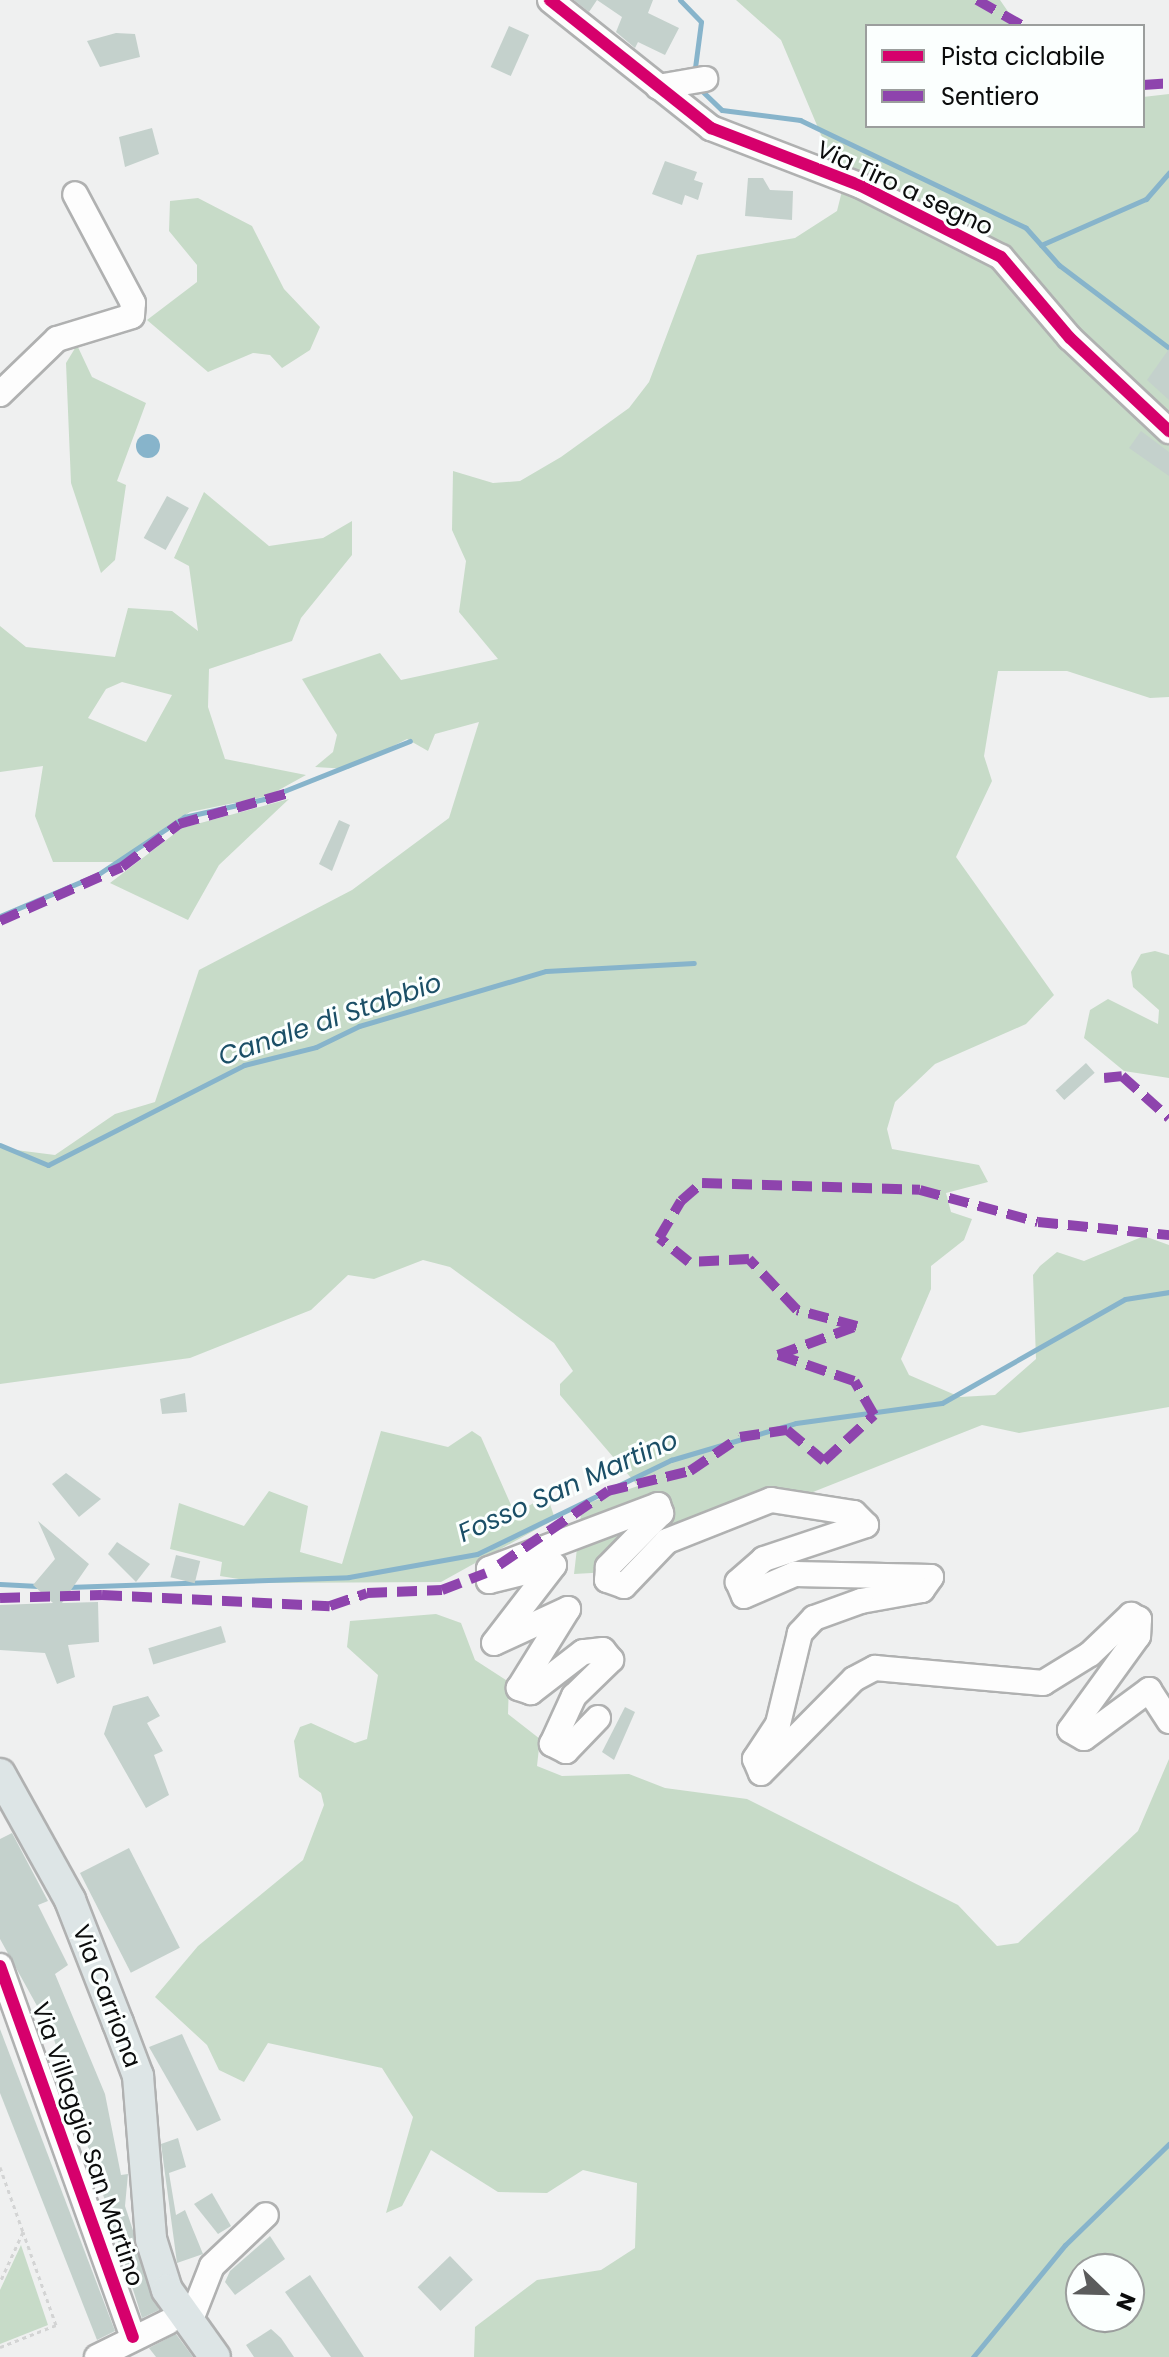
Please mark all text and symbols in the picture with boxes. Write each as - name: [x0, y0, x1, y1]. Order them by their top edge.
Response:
- legend: [865, 24, 1145, 128]
- text: Pista ciclabile: [941, 40, 1105, 73]
- text: Sentiero: [941, 80, 1039, 113]
- street label: Via Tiro a segno: [812, 135, 998, 241]
- water label: Canale di Stabbio: [214, 967, 446, 1073]
- water label: Fosso San Martino: [453, 1425, 683, 1549]
- street label: Via Carriona: [67, 1921, 147, 2071]
- street label: Via Villaggio San Martino: [26, 1998, 150, 2290]
- north arrow: [1065, 2253, 1145, 2333]
- text: N: [1108, 2288, 1143, 2315]

